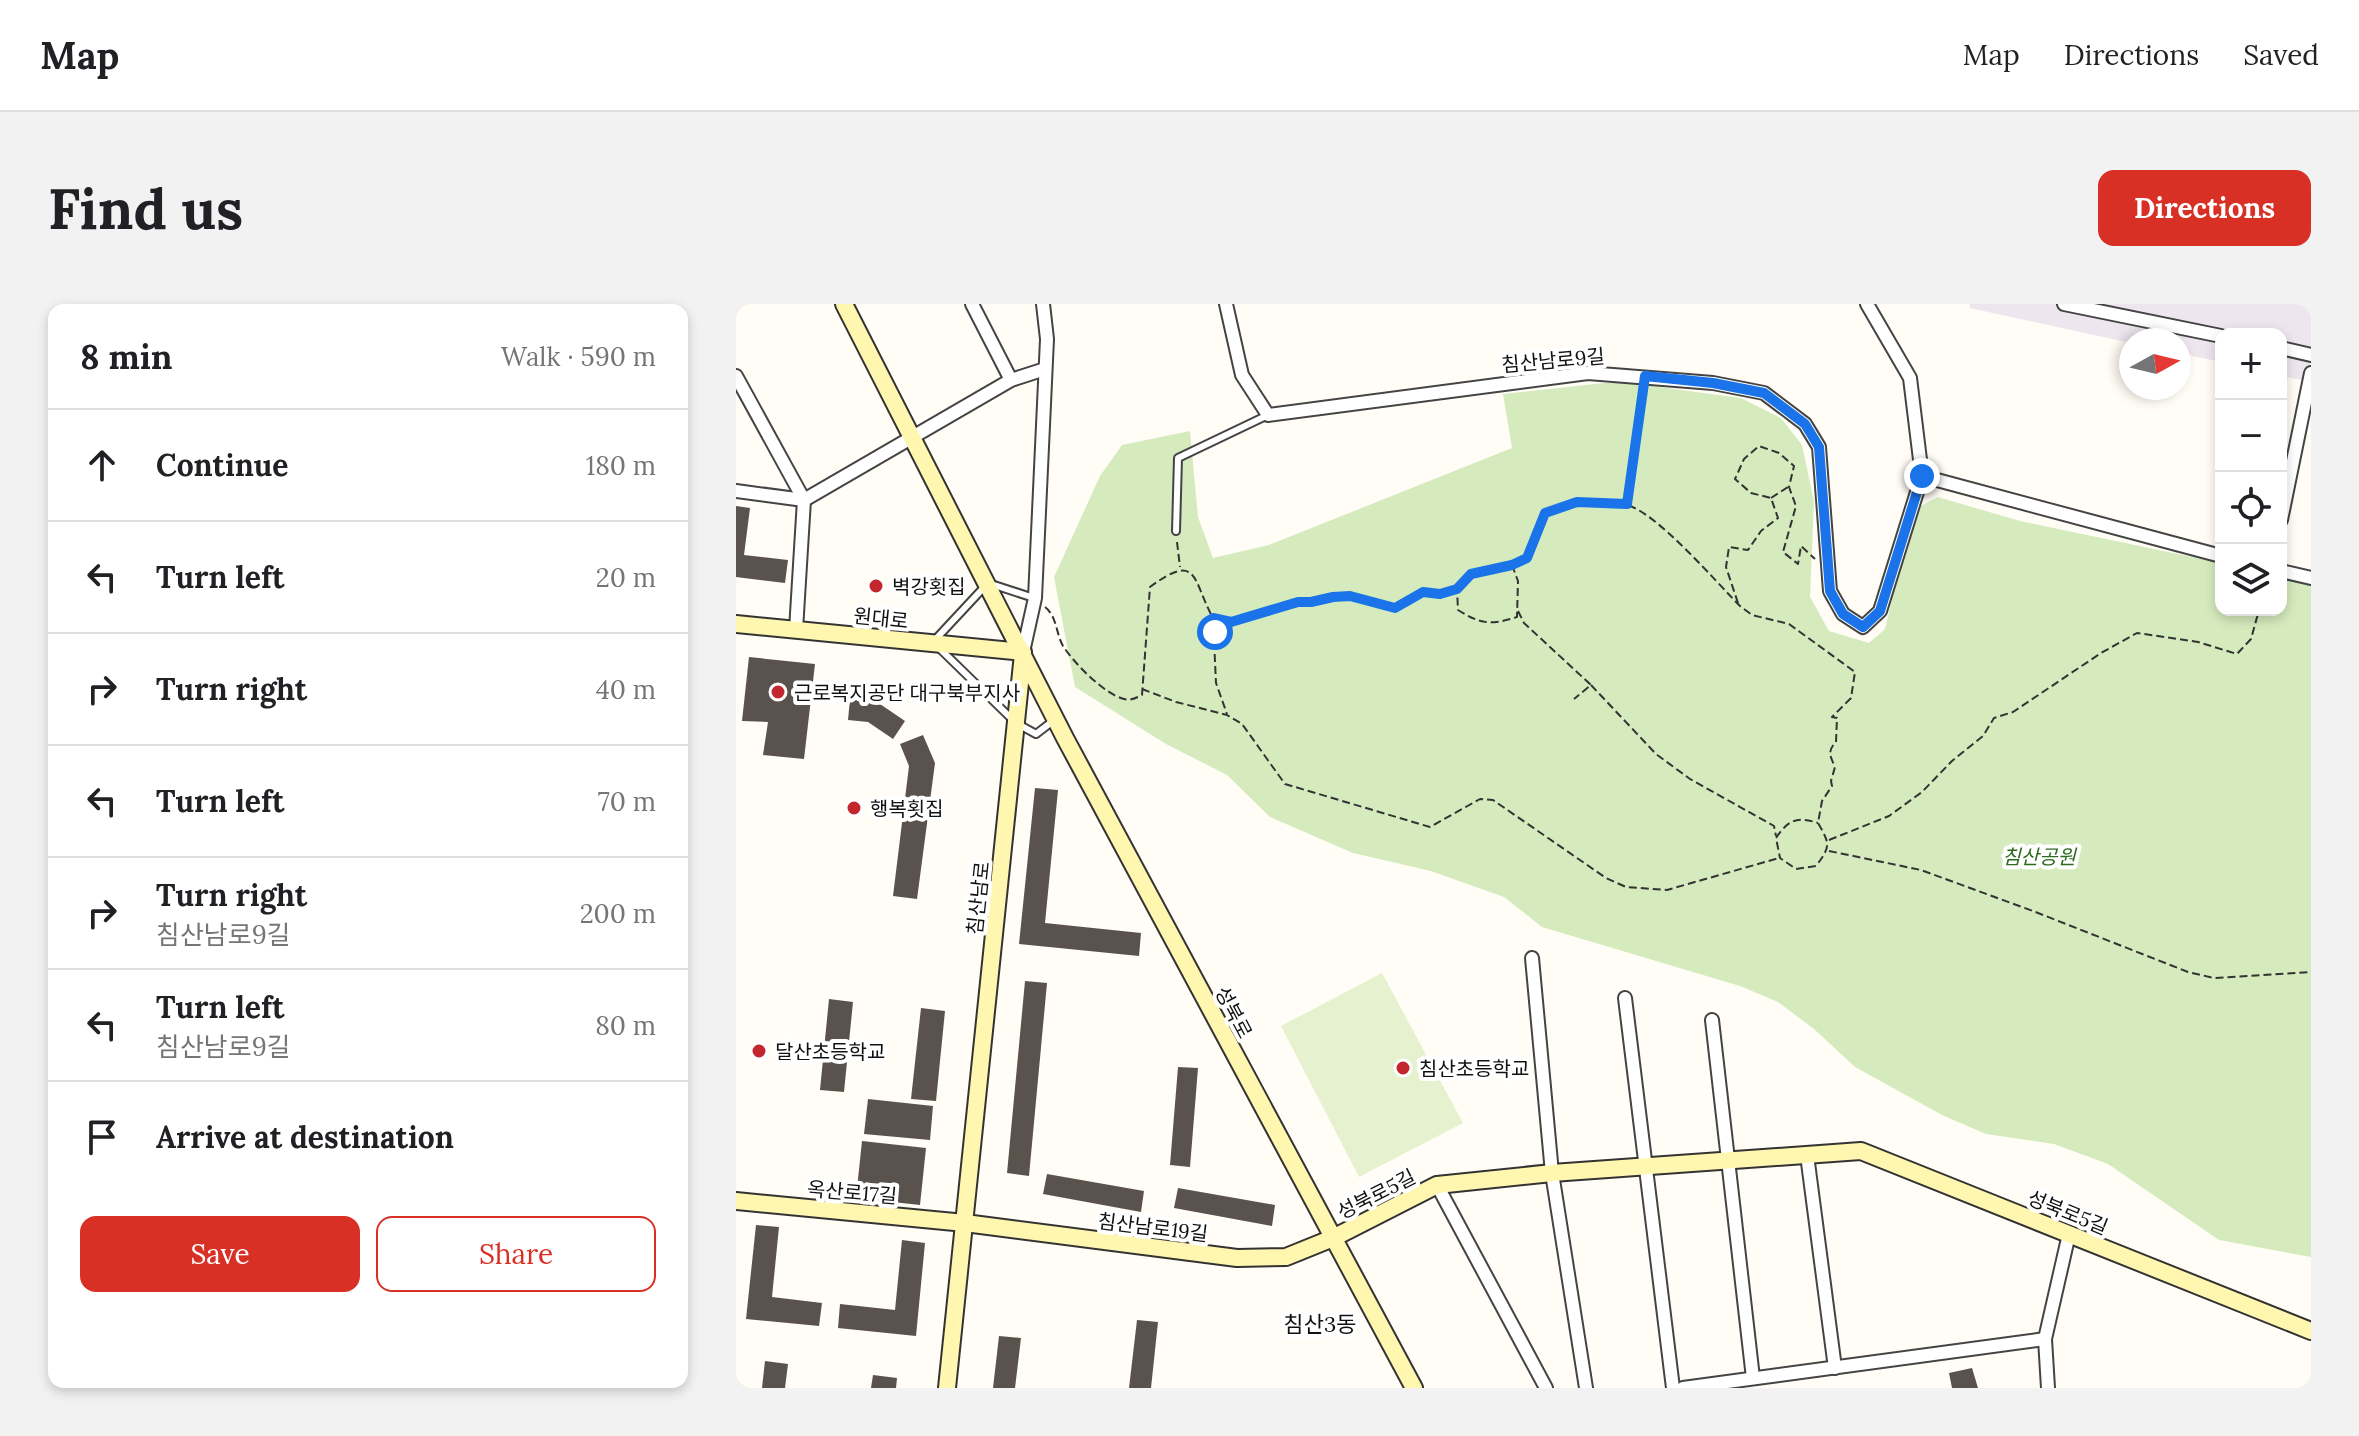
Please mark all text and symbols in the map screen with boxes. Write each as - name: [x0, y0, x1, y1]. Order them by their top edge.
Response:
- text: Map: [40, 31, 119, 79]
- text: Map: [1963, 37, 2020, 73]
- text: Directions: [2064, 37, 2199, 73]
- text: Saved: [2243, 37, 2319, 73]
- button: Directions: [2098, 170, 2311, 246]
- text: Find us: [48, 173, 243, 244]
- north arrow: [2119, 328, 2191, 400]
- map controls: [2215, 328, 2287, 616]
- button: +: [2215, 328, 2287, 400]
- text: 8 min: [80, 335, 172, 378]
- text: Walk · 590 m: [501, 340, 656, 373]
- street label: 침산남로9길: [1500, 343, 1606, 377]
- button: −: [2215, 400, 2287, 472]
- icon: ahead: [80, 443, 124, 487]
- text: Continue: [156, 446, 288, 484]
- text: 180 m: [586, 449, 656, 482]
- route end: [1904, 458, 1940, 494]
- button: locate: [2215, 472, 2287, 544]
- button: layers: [2215, 544, 2287, 616]
- icon: left: [80, 555, 124, 599]
- text: Turn left: [156, 558, 284, 596]
- text: 20 m: [596, 561, 656, 594]
- place label: 벽강횟집: [892, 574, 966, 599]
- marker: 벽강횟집: [867, 577, 885, 595]
- street label: 원대로: [852, 603, 910, 633]
- route start: [1197, 614, 1233, 650]
- icon: right: [80, 667, 124, 711]
- text: Turn right: [156, 670, 307, 708]
- text: 40 m: [596, 673, 656, 706]
- place label: 근로복지공단 대구북부지사: [794, 680, 1020, 705]
- marker: 근로복지공단 대구북부지사: [769, 683, 787, 701]
- icon: left: [80, 779, 124, 823]
- text: Turn left: [156, 782, 284, 820]
- text: 70 m: [598, 785, 656, 818]
- place label: 행복횟집: [870, 796, 944, 821]
- marker: 행복횟집: [845, 799, 863, 817]
- park label: 침산공원: [2002, 844, 2077, 869]
- street label: 침산남로: [962, 860, 994, 936]
- text: Turn right: [156, 876, 307, 914]
- icon: right: [80, 891, 124, 935]
- text: 200 m: [580, 897, 656, 930]
- text: 침산남로9길: [156, 918, 291, 951]
- street label: 성북로: [1210, 982, 1258, 1042]
- text: Turn left: [156, 988, 284, 1026]
- icon: left: [80, 1003, 124, 1047]
- text: 80 m: [595, 1009, 656, 1042]
- text: 침산남로9길: [156, 1030, 291, 1063]
- place label: 달산초등학교: [775, 1039, 885, 1064]
- marker: 달산초등학교: [750, 1042, 768, 1060]
- place label: 침산초등학교: [1419, 1056, 1529, 1081]
- marker: 침산초등학교: [1394, 1059, 1412, 1077]
- icon: arrive: [80, 1115, 124, 1159]
- text: Arrive at destination: [156, 1118, 454, 1156]
- street label: 성북로5길: [1333, 1164, 1419, 1224]
- street label: 옥산로17길: [806, 1176, 898, 1208]
- street label: 성북로5길: [2024, 1185, 2112, 1239]
- street label: 침산남로19길: [1096, 1208, 1210, 1246]
- button: Save: [80, 1216, 360, 1292]
- button: Share: [376, 1216, 656, 1292]
- district label: 침산3동: [1284, 1310, 1356, 1338]

